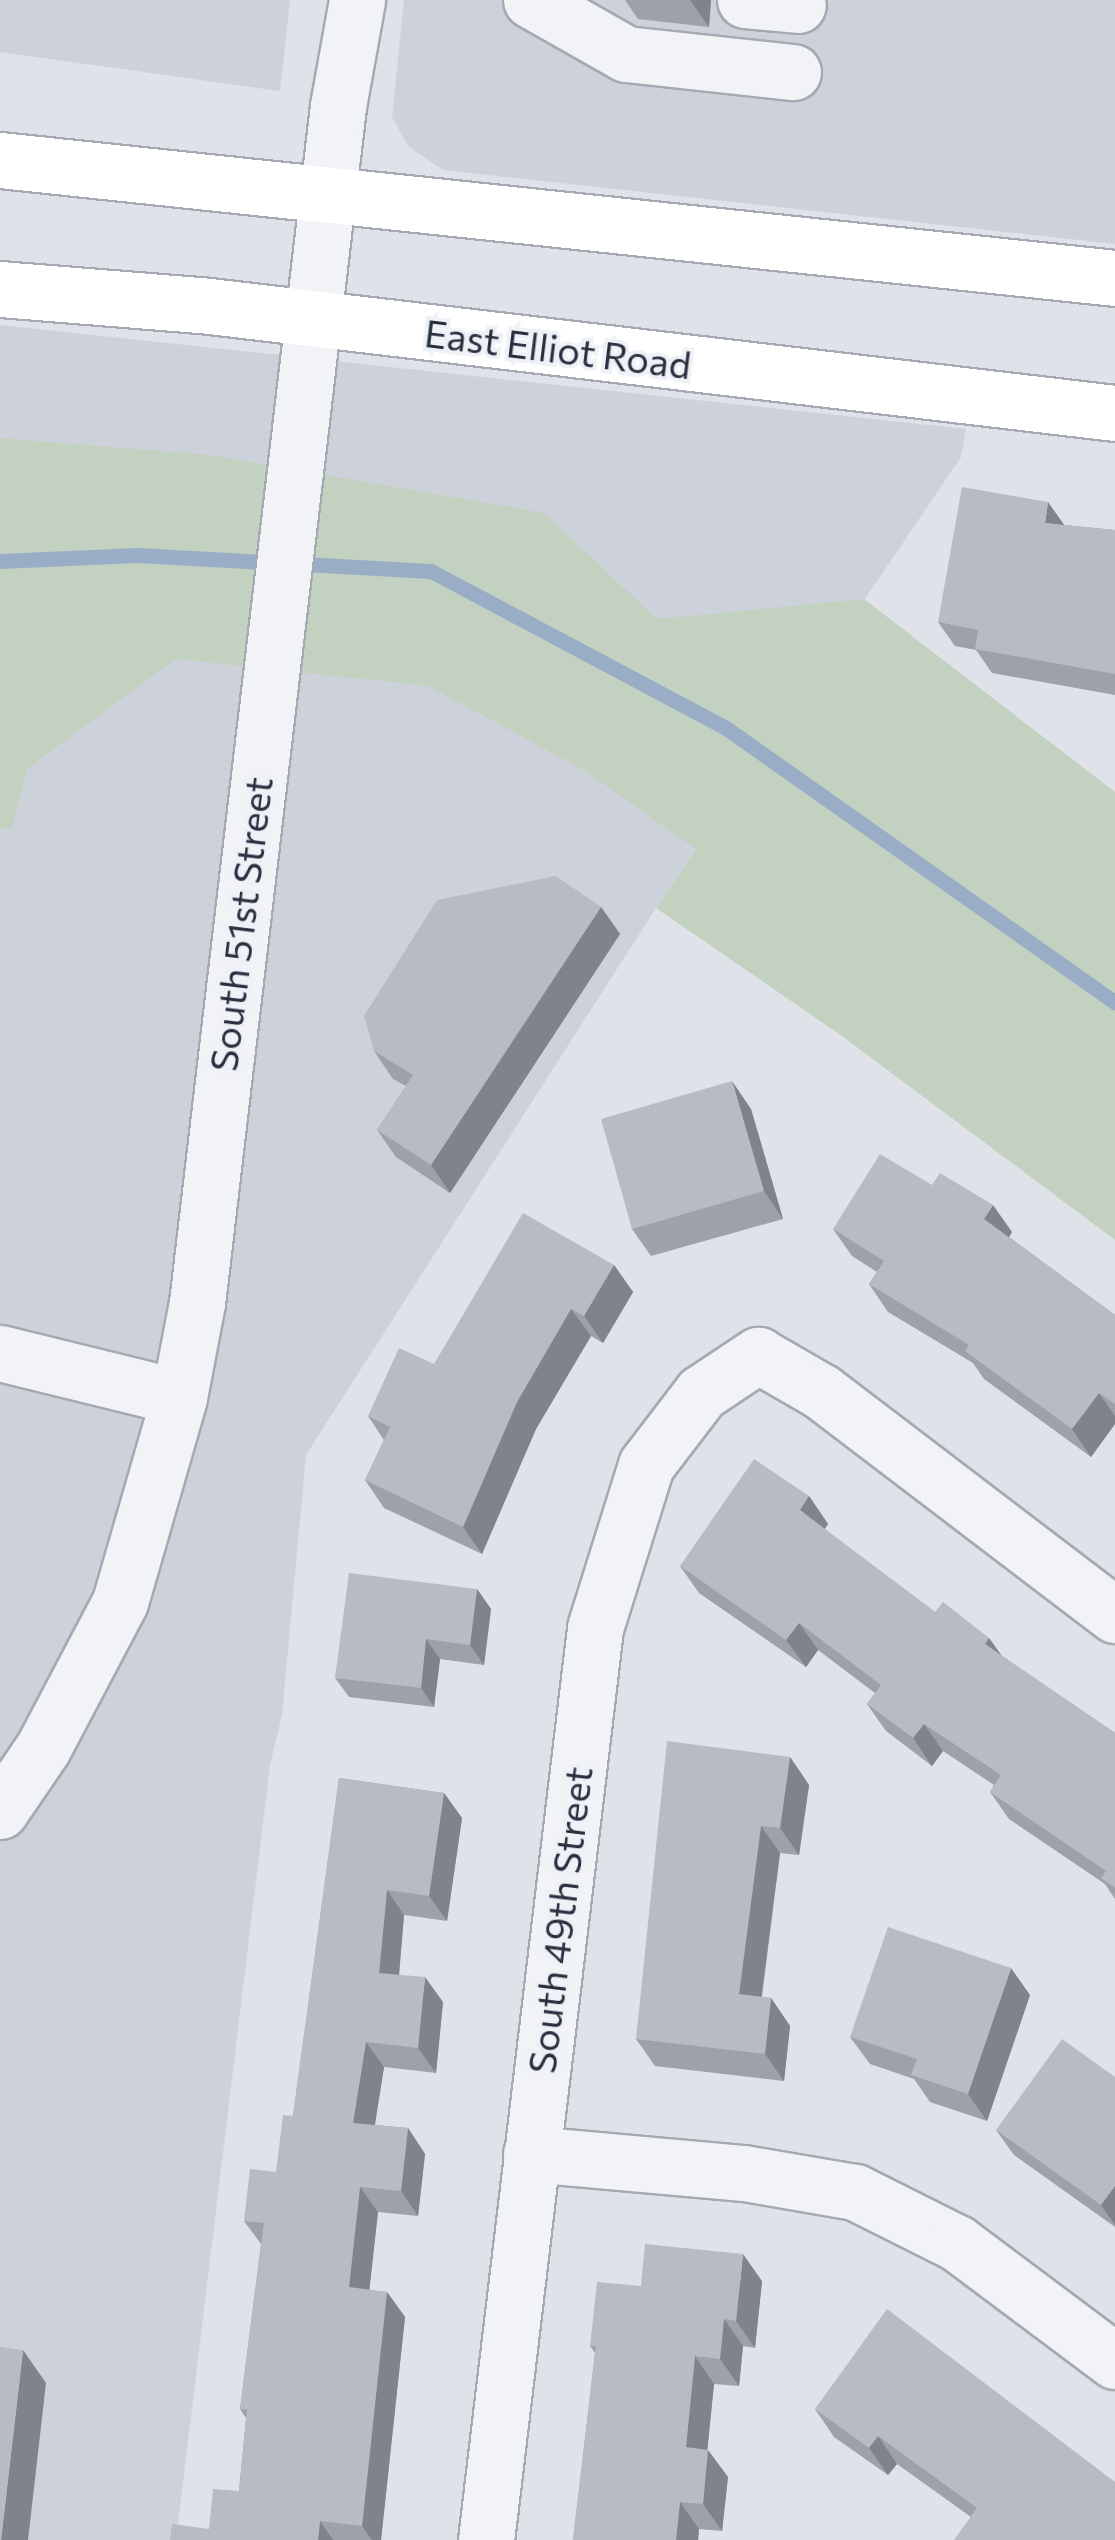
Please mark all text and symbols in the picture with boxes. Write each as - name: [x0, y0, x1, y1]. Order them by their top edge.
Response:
- street label: East Elliot Road: [422, 309, 694, 387]
- street label: South 51st Street: [199, 774, 281, 1074]
- street label: South 49th Street: [518, 1764, 600, 2076]

